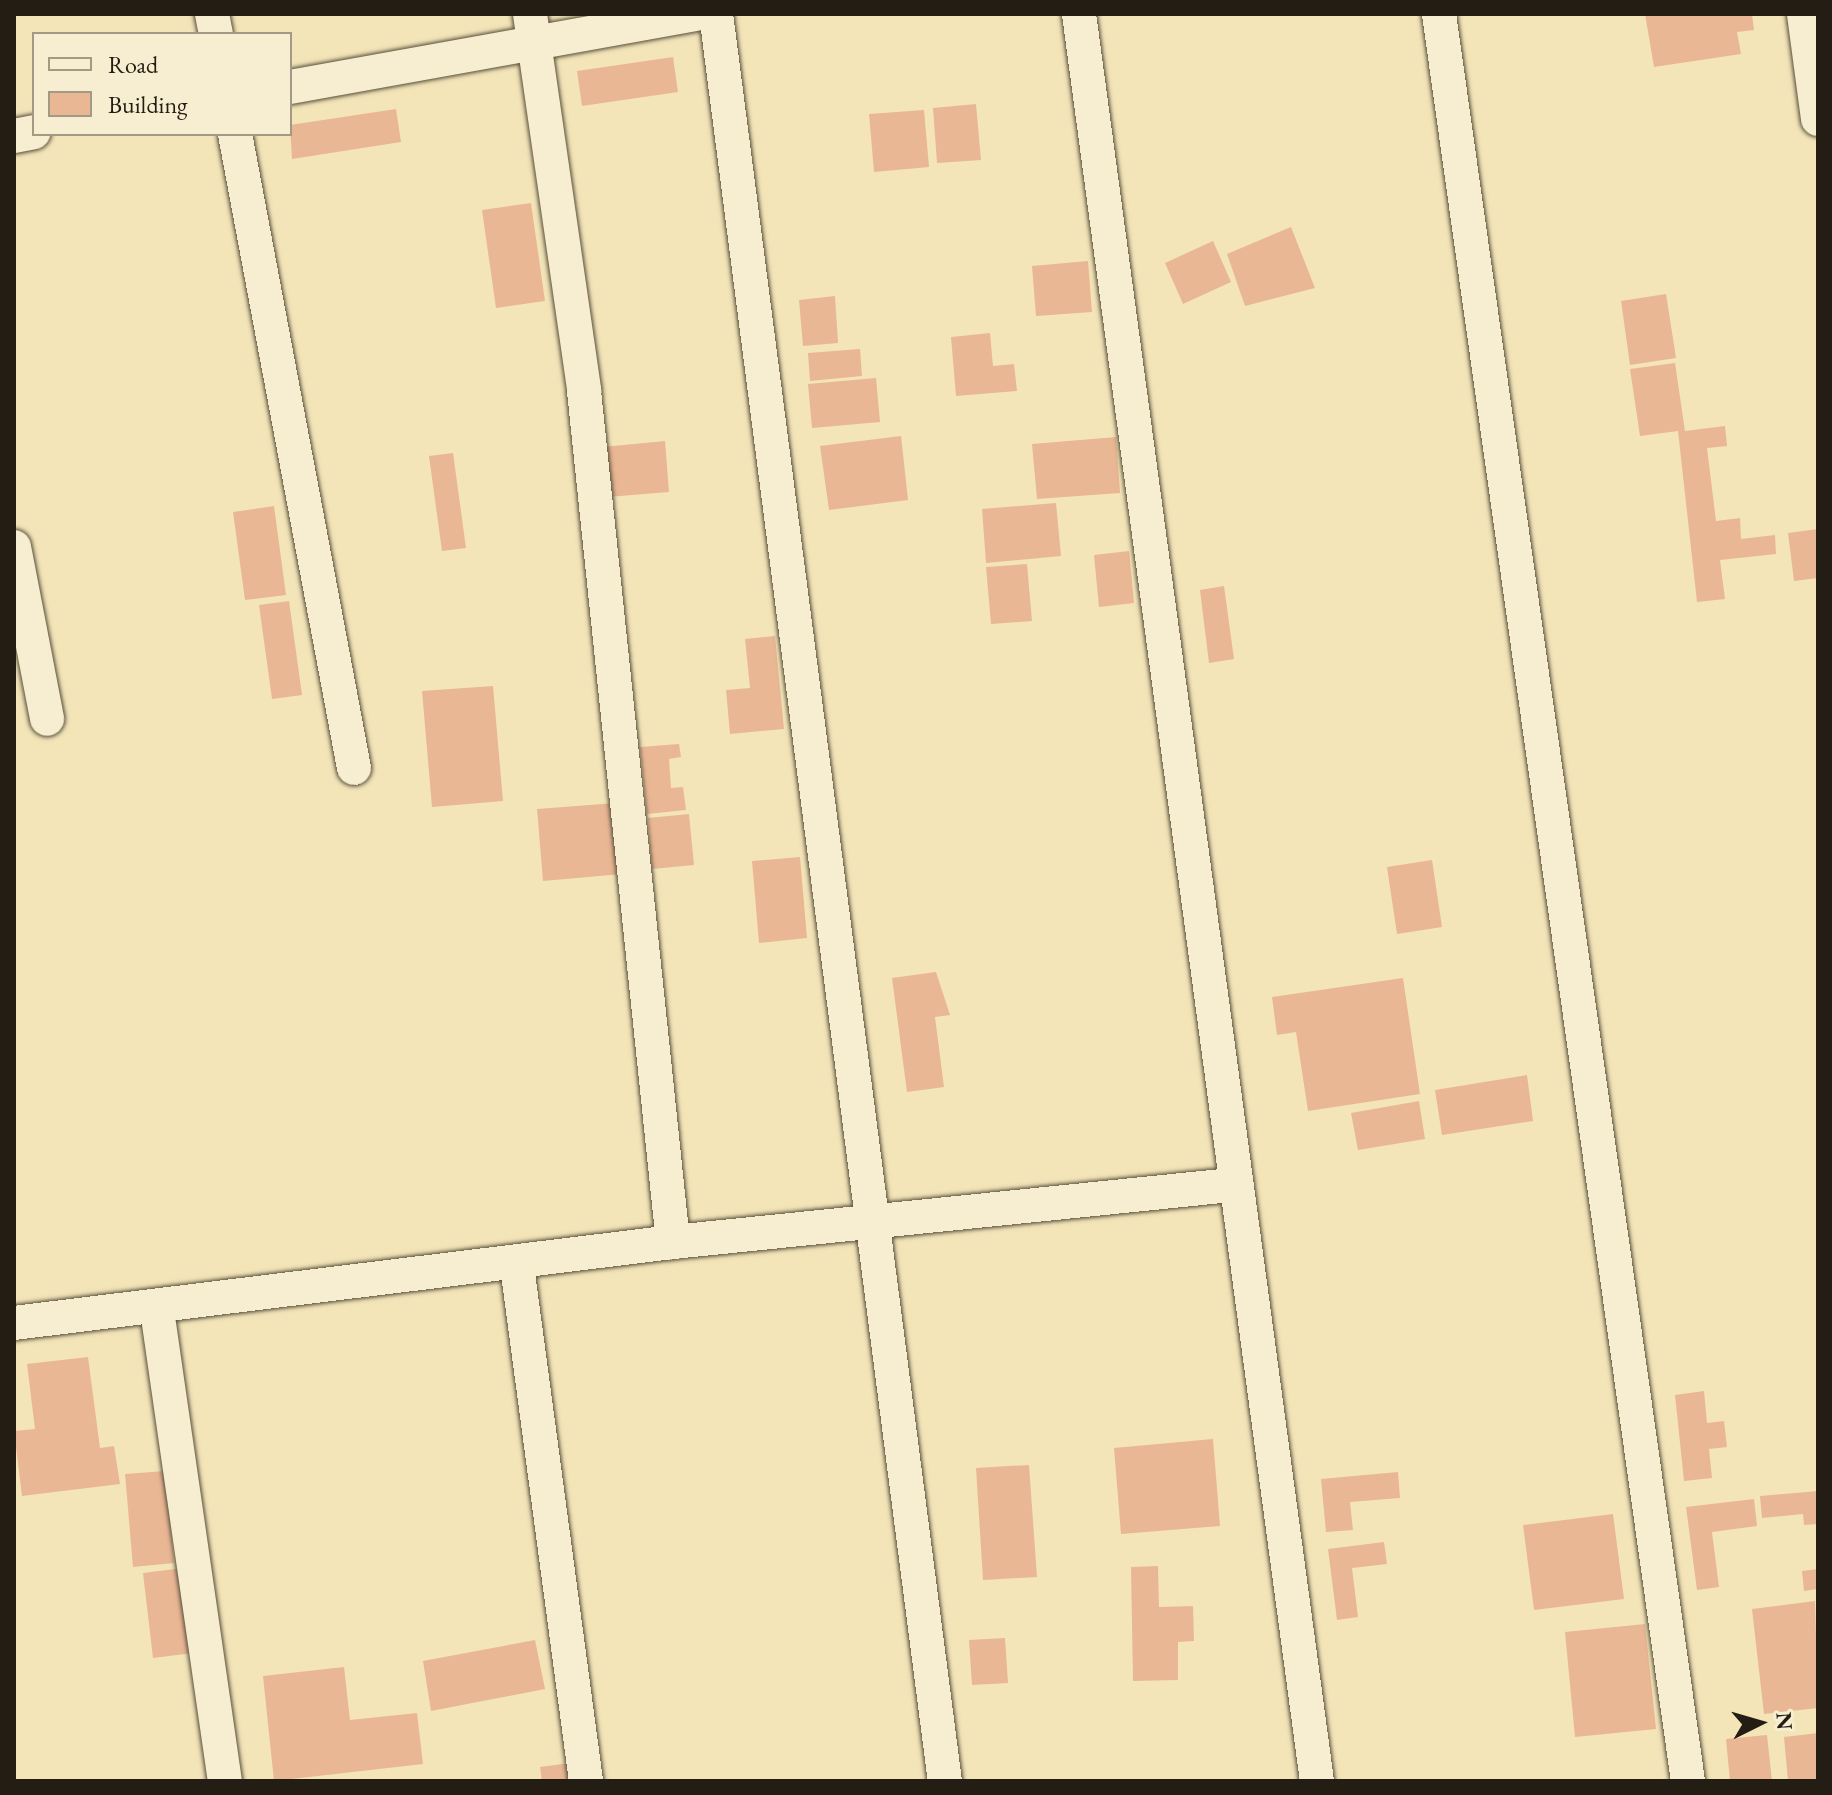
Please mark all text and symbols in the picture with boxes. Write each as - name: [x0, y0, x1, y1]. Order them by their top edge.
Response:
- legend: [32, 32, 292, 136]
- text: Road: [108, 49, 158, 80]
- text: Building: [108, 89, 188, 120]
- north arrow: [1720, 1683, 1800, 1763]
- text: N: [1769, 1711, 1800, 1731]

